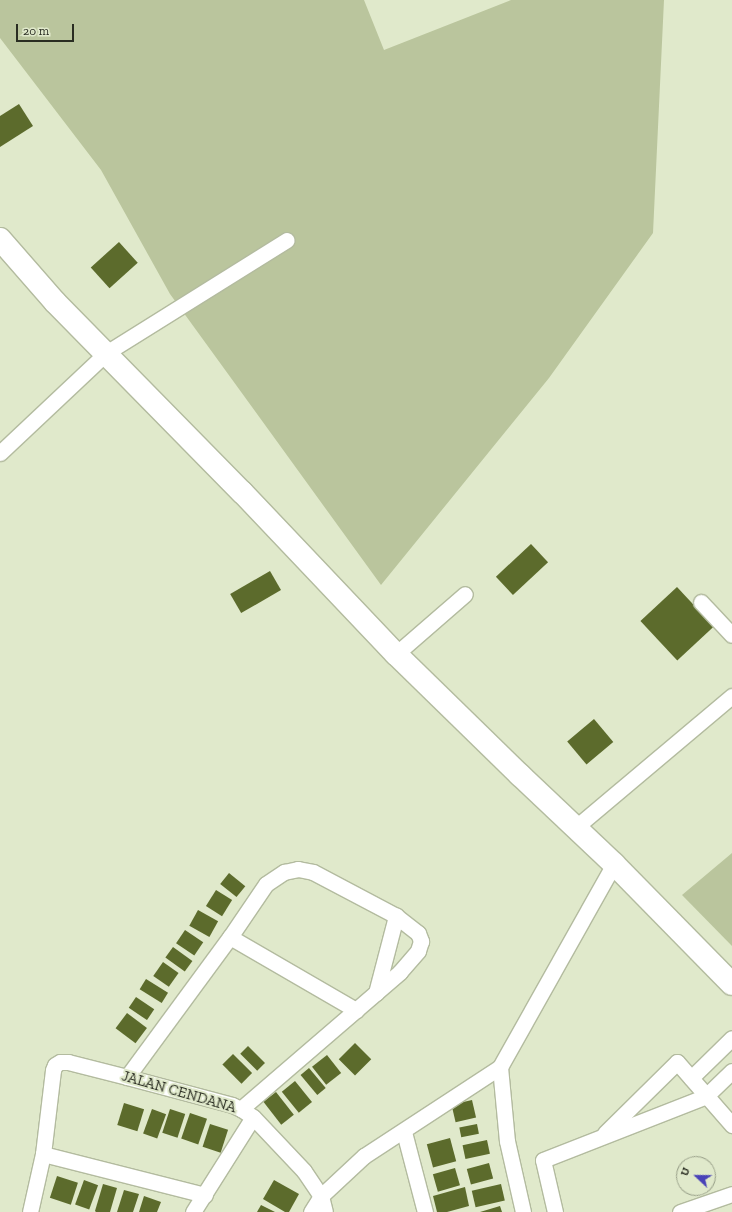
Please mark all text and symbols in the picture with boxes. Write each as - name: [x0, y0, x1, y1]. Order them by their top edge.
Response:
- scale bar: [18, 16, 76, 42]
- text: 20 m: [23, 24, 49, 38]
- street label: JALAN CENDANA: [120, 1067, 238, 1117]
- north arrow: [676, 1156, 716, 1196]
- text: U: [678, 1166, 693, 1178]

